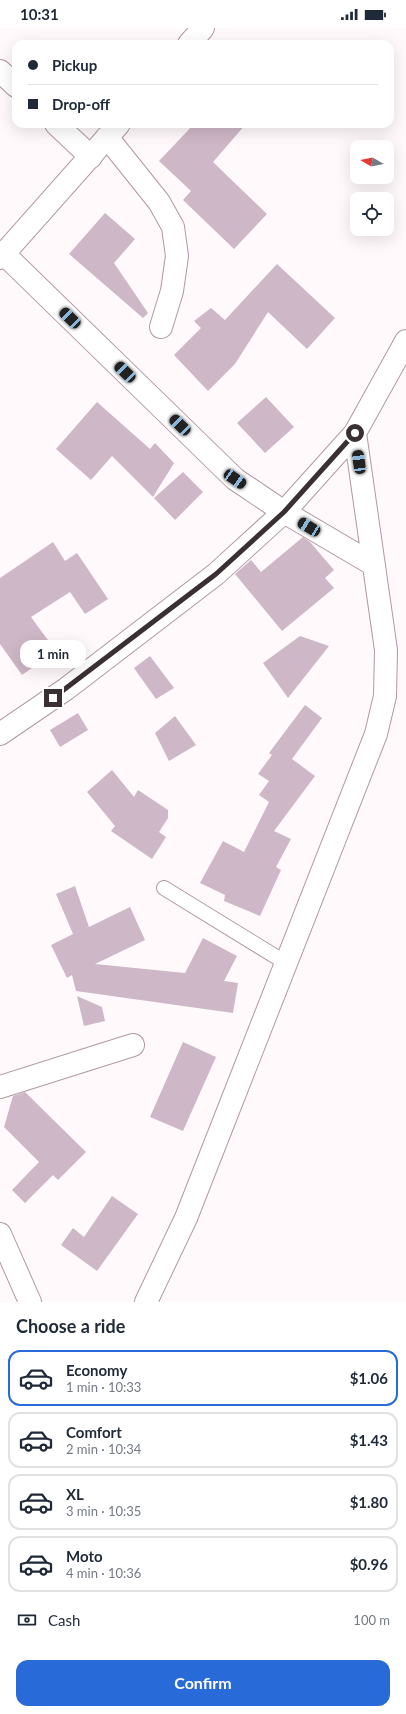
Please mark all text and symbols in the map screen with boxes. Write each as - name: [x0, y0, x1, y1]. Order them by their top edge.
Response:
- text: 10:31: [20, 5, 59, 23]
- text: Pickup: [52, 56, 97, 74]
- text: Drop-off: [52, 95, 110, 113]
- north arrow: [350, 140, 394, 184]
- map controls: [350, 140, 394, 236]
- button: locate: [350, 192, 394, 236]
- car: [57, 305, 83, 331]
- car: [112, 359, 138, 385]
- car: [167, 412, 193, 438]
- route start: [346, 424, 364, 442]
- car: [351, 449, 367, 475]
- car: [222, 467, 248, 491]
- car: [296, 516, 322, 538]
- callout: 1 min: [20, 640, 86, 668]
- text: 1 min: [37, 646, 69, 662]
- route end: [44, 689, 62, 707]
- text: Choose a ride: [16, 1315, 125, 1337]
- icon: car: [18, 1360, 54, 1396]
- text: Economy: [66, 1361, 127, 1379]
- text: $1.06: [350, 1369, 388, 1387]
- text: 1 min · 10:33: [66, 1379, 141, 1395]
- icon: car: [18, 1422, 54, 1458]
- text: Comfort: [66, 1423, 122, 1441]
- text: $1.43: [350, 1431, 388, 1449]
- text: 2 min · 10:34: [66, 1441, 141, 1457]
- icon: car: [18, 1484, 54, 1520]
- text: XL: [66, 1485, 84, 1503]
- text: $1.80: [350, 1493, 388, 1511]
- text: 3 min · 10:35: [66, 1503, 141, 1519]
- icon: car: [18, 1546, 54, 1582]
- text: Moto: [66, 1547, 103, 1565]
- text: $0.96: [350, 1555, 388, 1573]
- text: 4 min · 10:36: [66, 1565, 141, 1581]
- icon: cash: [16, 1609, 38, 1631]
- text: Cash: [48, 1611, 80, 1629]
- text: 100 m: [353, 1612, 390, 1628]
- button: Confirm: [16, 1660, 390, 1706]

